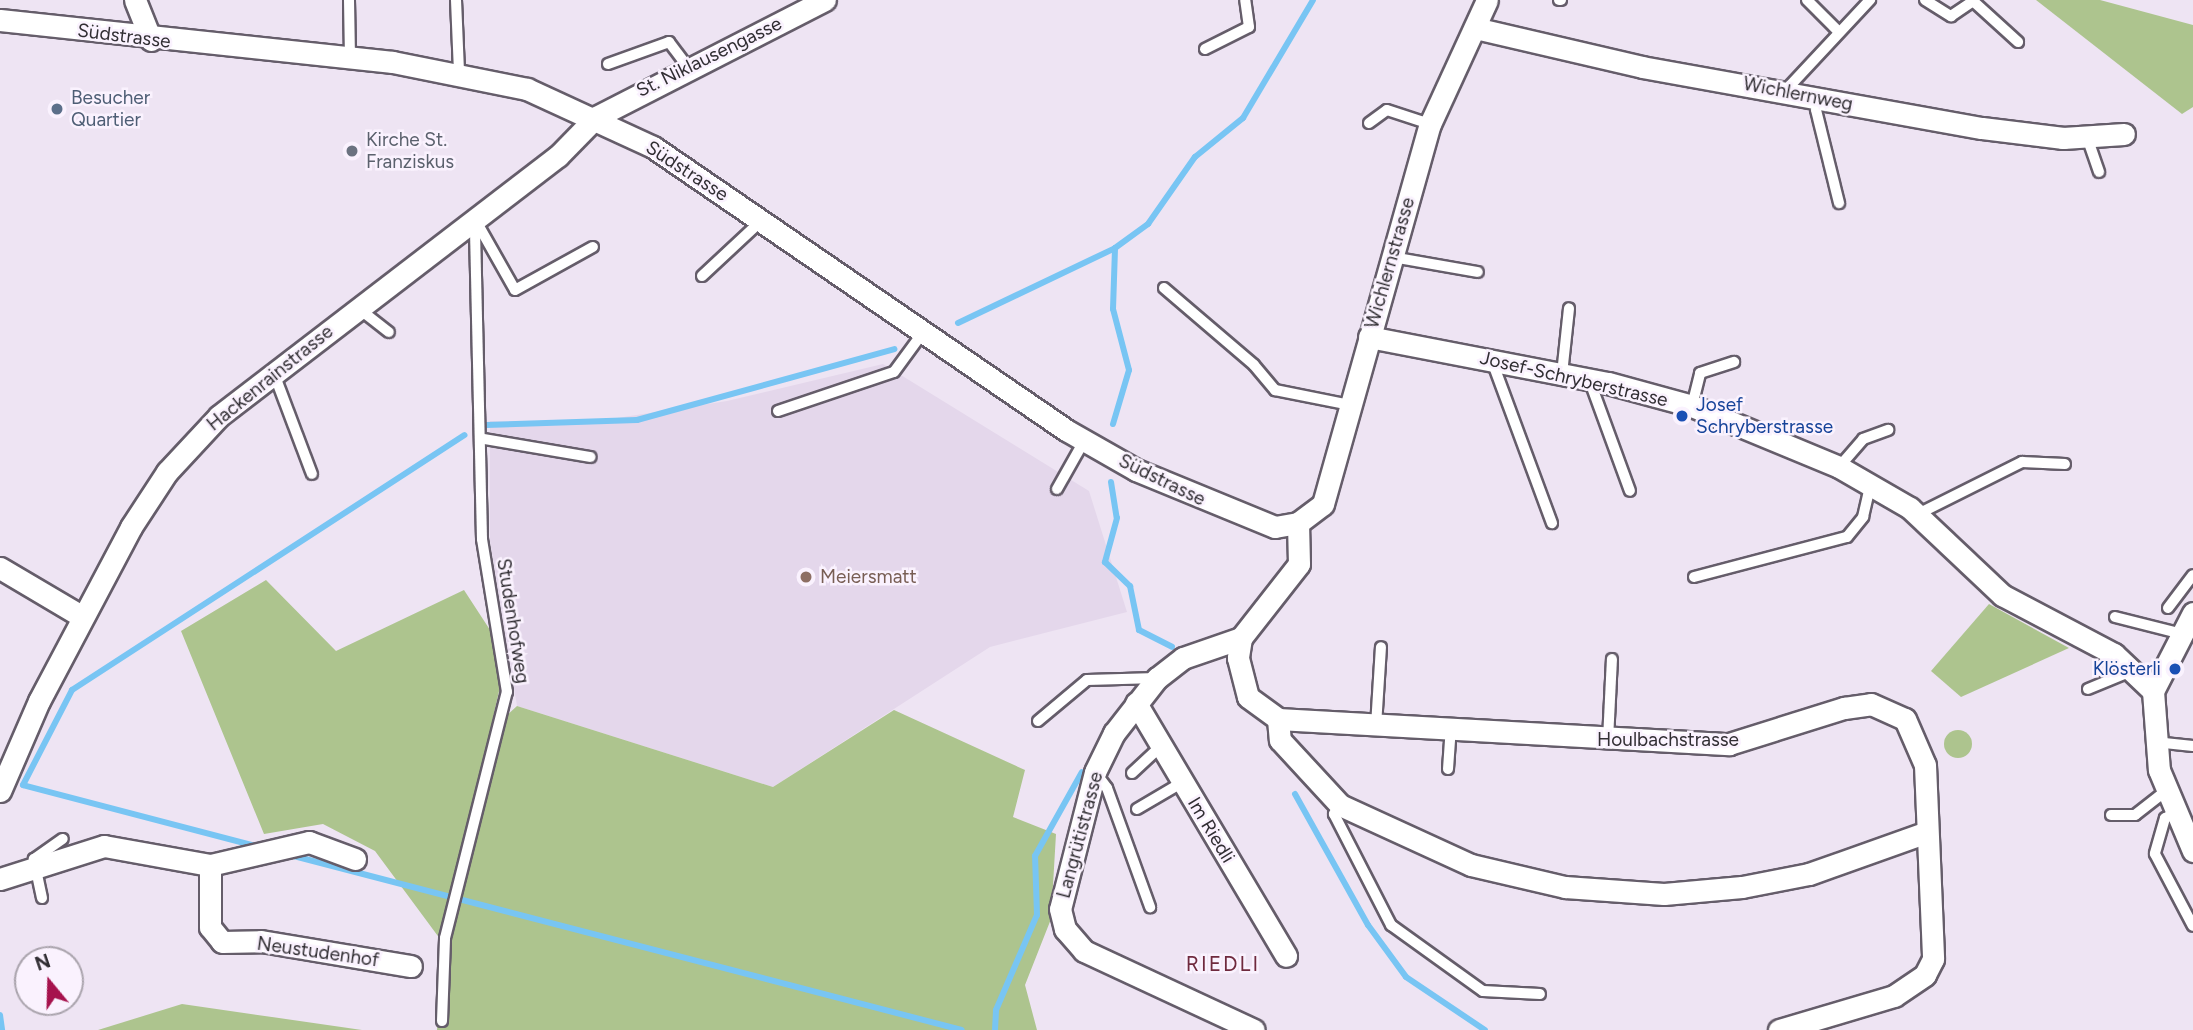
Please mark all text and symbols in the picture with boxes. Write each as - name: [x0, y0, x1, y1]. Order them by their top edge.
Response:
- street label: St. Niklausengasse: [633, 12, 785, 102]
- street label: Südstrasse: [76, 19, 172, 53]
- street label: Wichlernweg: [1741, 72, 1855, 116]
- place label: Besucher Quartier: [71, 87, 150, 131]
- marker: Besucher Quartier: [49, 101, 65, 117]
- place label: Kirche St. Franziskus: [366, 129, 454, 173]
- street label: Südstrasse: [642, 136, 732, 206]
- marker: Kirche St. Franziskus: [344, 143, 360, 159]
- street label: Wichlernstrasse: [1360, 195, 1420, 331]
- street label: Hackenrainstrasse: [202, 320, 338, 436]
- street label: Josef-Schryberstrasse: [1478, 346, 1670, 412]
- place label: Josef Schryberstrasse: [1696, 394, 1833, 438]
- marker: Josef Schryberstrasse: [1674, 408, 1690, 424]
- street label: Südstrasse: [1115, 449, 1209, 511]
- street label: Studenhofweg: [492, 557, 534, 685]
- place label: Meiersmatt: [820, 566, 917, 588]
- marker: Meiersmatt: [798, 569, 814, 585]
- place label: Klösterli: [2093, 658, 2161, 680]
- marker: Klösterli: [2167, 661, 2183, 677]
- street label: Houlbachstrasse: [1597, 729, 1739, 751]
- street label: Langrütistrasse: [1052, 769, 1108, 901]
- street label: Im Riedli: [1183, 793, 1239, 867]
- street label: Neustudenhof: [255, 932, 381, 972]
- north arrow: [14, 946, 84, 1016]
- text: N: [32, 949, 53, 976]
- district label: RIEDLI: [1187, 951, 1259, 977]

